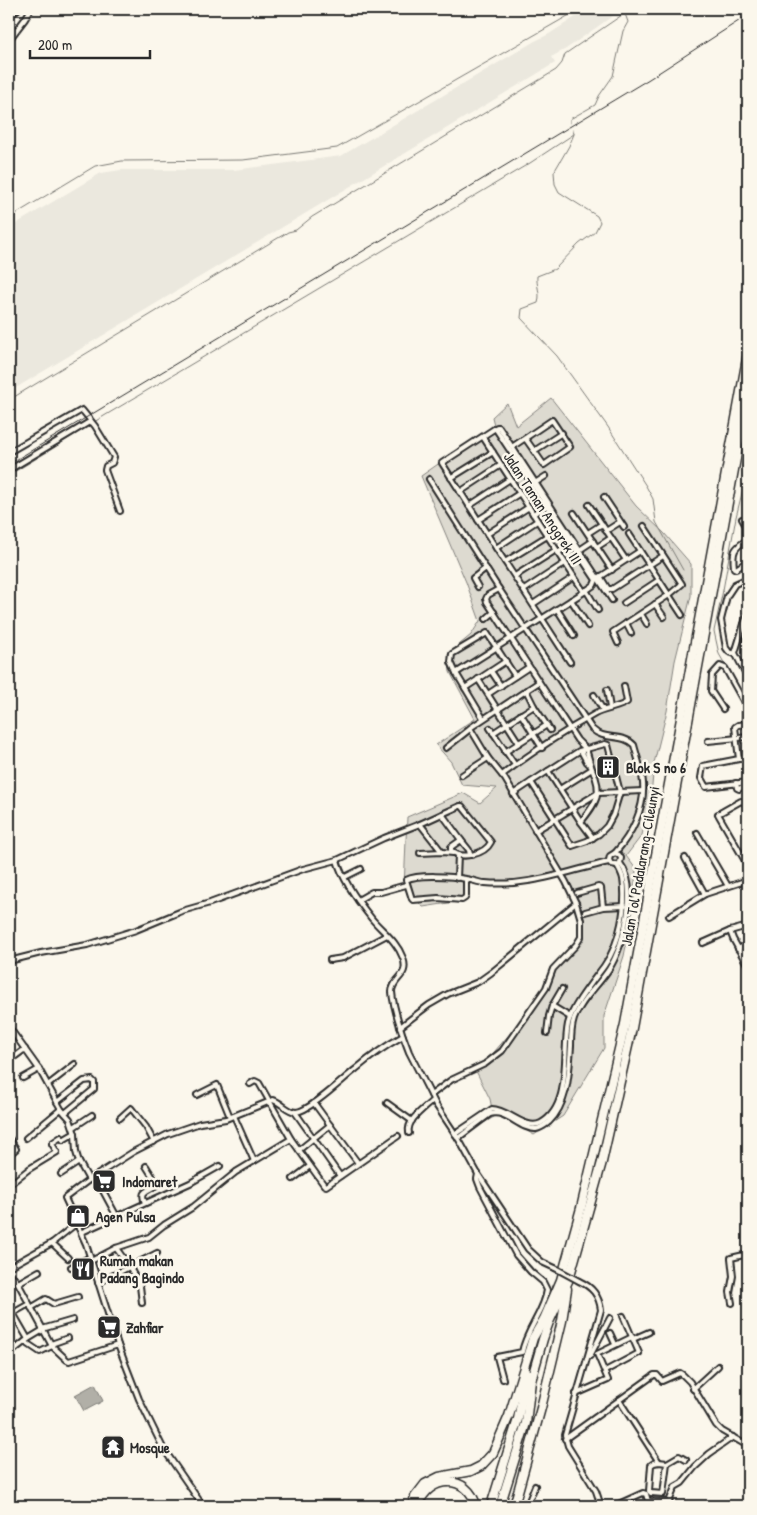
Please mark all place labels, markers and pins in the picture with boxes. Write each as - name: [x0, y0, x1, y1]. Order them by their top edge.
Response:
- building icon: Blok S no 6: [595, 754, 621, 780]
- place label: Blok S no 6: [626, 757, 686, 778]
- supermarket icon: Indomaret: [91, 1168, 117, 1194]
- place label: Indomaret: [122, 1171, 178, 1192]
- shop icon: Agen Pulsa: [65, 1203, 91, 1229]
- place label: Agen Pulsa: [96, 1206, 155, 1228]
- place label: Rumah makan Padang Bagindo: [100, 1250, 184, 1289]
- restaurant icon: Rumah makan Padang Bagindo: [70, 1256, 96, 1282]
- supermarket icon: Zahfiar: [96, 1314, 122, 1340]
- place label: Zahfiar: [126, 1317, 164, 1338]
- temple icon: Mosque: [100, 1434, 126, 1460]
- place label: Mosque: [130, 1437, 170, 1459]

